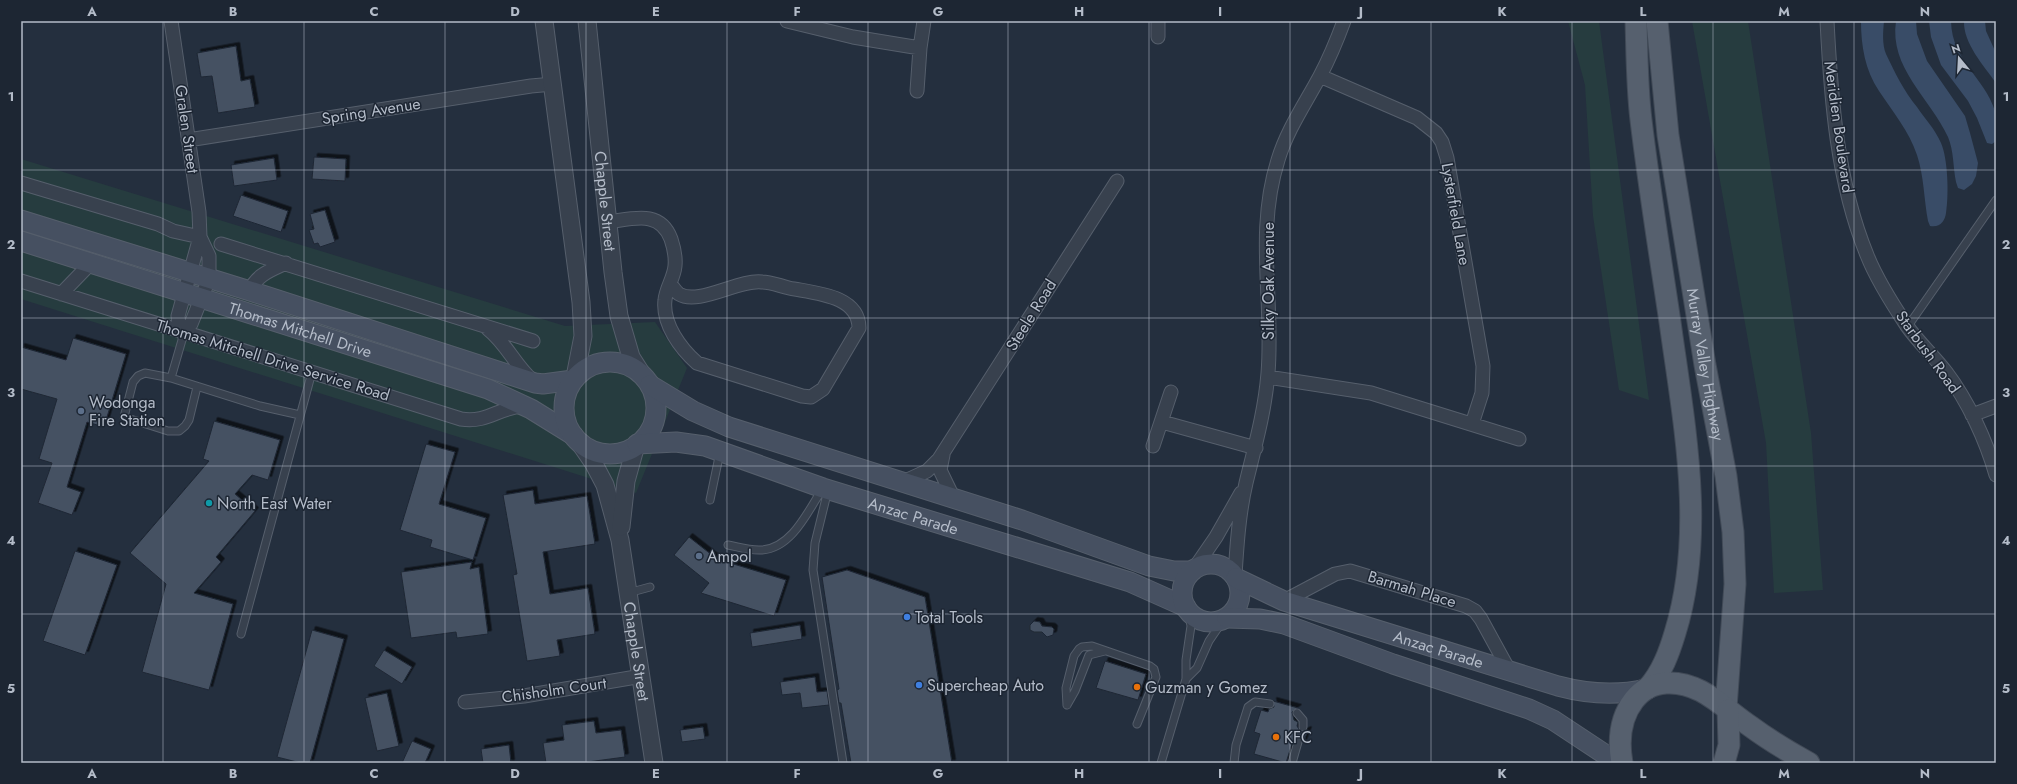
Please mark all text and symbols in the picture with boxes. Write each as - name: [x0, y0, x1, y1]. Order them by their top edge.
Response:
- text: A: [86, 2, 97, 21]
- text: B: [229, 2, 238, 21]
- text: C: [369, 2, 379, 21]
- text: D: [510, 2, 520, 21]
- text: E: [652, 2, 660, 21]
- text: F: [793, 2, 801, 21]
- text: G: [933, 2, 944, 21]
- text: H: [1074, 2, 1084, 21]
- text: I: [1218, 2, 1222, 21]
- text: J: [1356, 2, 1363, 21]
- text: K: [1497, 2, 1507, 21]
- text: L: [1640, 2, 1647, 21]
- text: M: [1778, 2, 1790, 21]
- text: N: [1920, 2, 1930, 21]
- north arrow: [1939, 38, 1979, 78]
- text: N: [1949, 40, 1963, 57]
- street label: Meridien Boulevard: [1818, 60, 1860, 194]
- street label: Gralen Street: [169, 83, 205, 175]
- text: 1: [8, 87, 14, 106]
- text: 1: [2003, 87, 2009, 106]
- street label: Spring Avenue: [320, 92, 422, 130]
- street label: Chapple Street: [589, 150, 622, 252]
- street label: Lysterfield Lane: [1436, 161, 1476, 267]
- street label: Silky Oak Avenue: [1257, 222, 1280, 340]
- text: 2: [7, 235, 15, 254]
- text: 2: [2002, 235, 2010, 254]
- street label: Steele Road: [1000, 275, 1062, 355]
- street label: Murray Valley Highway: [1681, 286, 1731, 443]
- street label: Thomas Mitchell Drive: [226, 296, 375, 363]
- street label: Starbush Road: [1890, 306, 1966, 398]
- street label: Thomas Mitchell Drive Service Road: [153, 313, 393, 407]
- text: 3: [7, 383, 15, 402]
- text: 3: [2002, 383, 2010, 402]
- place label: Wodonga Fire Station: [89, 391, 165, 432]
- marker: Wodonga Fire Station: [76, 406, 86, 416]
- street label: Anzac Parade: [865, 491, 961, 540]
- place label: North East Water: [217, 492, 332, 515]
- marker: North East Water: [204, 498, 214, 508]
- text: 4: [6, 531, 16, 550]
- text: 4: [2001, 531, 2011, 550]
- place label: Ampol: [707, 545, 752, 568]
- marker: Ampol: [694, 551, 704, 561]
- street label: Barmah Place: [1365, 565, 1459, 613]
- street label: Chapple Street: [618, 600, 656, 703]
- place label: Total Tools: [915, 606, 983, 629]
- marker: Total Tools: [902, 612, 912, 622]
- street label: Anzac Parade: [1391, 624, 1486, 674]
- street label: Chisholm Court: [500, 671, 608, 709]
- place label: Supercheap Auto: [927, 674, 1044, 697]
- place label: Guzman y Gomez: [1145, 676, 1268, 699]
- text: 5: [7, 679, 15, 698]
- text: 5: [2002, 679, 2010, 698]
- marker: Supercheap Auto: [914, 680, 924, 690]
- marker: Guzman y Gomez: [1132, 682, 1142, 692]
- place label: KFC: [1284, 726, 1312, 749]
- marker: KFC: [1271, 732, 1281, 742]
- text: A: [86, 764, 97, 783]
- text: B: [229, 764, 238, 783]
- text: C: [369, 764, 379, 783]
- text: D: [510, 764, 520, 783]
- text: E: [652, 764, 660, 783]
- text: F: [793, 764, 801, 783]
- text: G: [933, 764, 944, 783]
- text: H: [1074, 764, 1084, 783]
- text: I: [1218, 764, 1222, 783]
- text: J: [1356, 764, 1363, 783]
- text: K: [1497, 764, 1507, 783]
- text: L: [1640, 764, 1647, 783]
- text: M: [1778, 764, 1790, 783]
- text: N: [1920, 764, 1930, 783]

